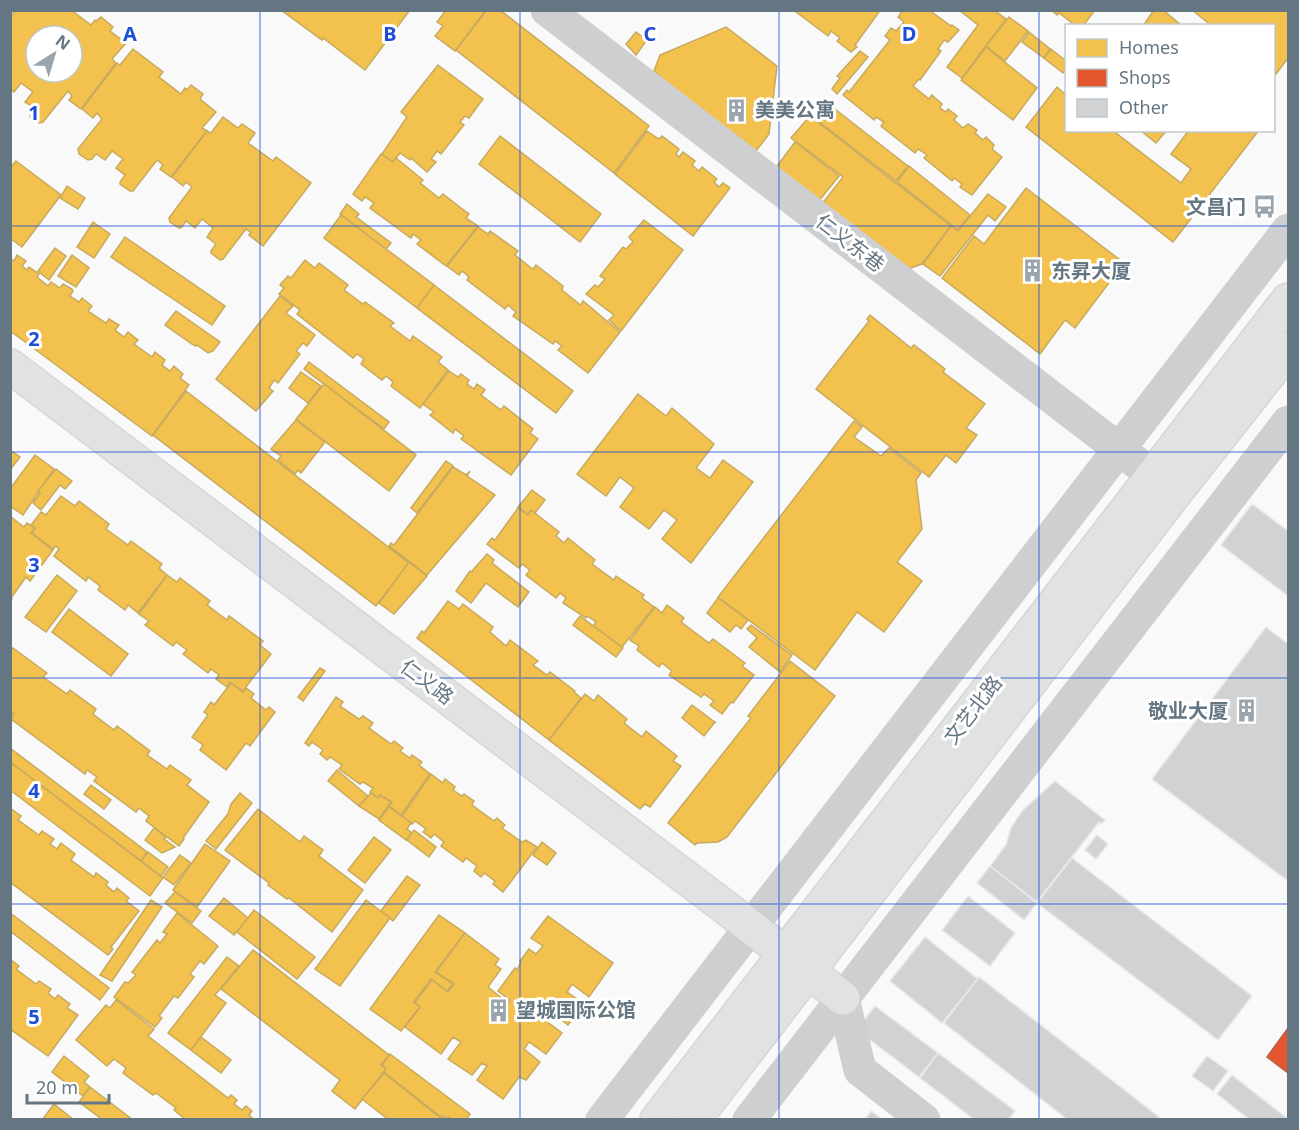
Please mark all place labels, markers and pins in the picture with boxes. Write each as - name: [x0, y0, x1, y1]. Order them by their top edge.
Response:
- place label: 美美公寓: [755, 96, 835, 123]
- building icon: 美美公寓: [724, 97, 750, 123]
- place label: 文昌门: [1186, 193, 1246, 220]
- bus stop icon: 文昌门: [1251, 194, 1277, 220]
- place label: 东昇大厦: [1051, 257, 1131, 284]
- building icon: 东昇大厦: [1020, 258, 1046, 284]
- place label: 敬业大厦: [1148, 697, 1228, 724]
- building icon: 敬业大厦: [1233, 698, 1259, 724]
- place label: 望城国际公馆: [516, 996, 636, 1023]
- building icon: 望城国际公馆: [485, 997, 511, 1023]

